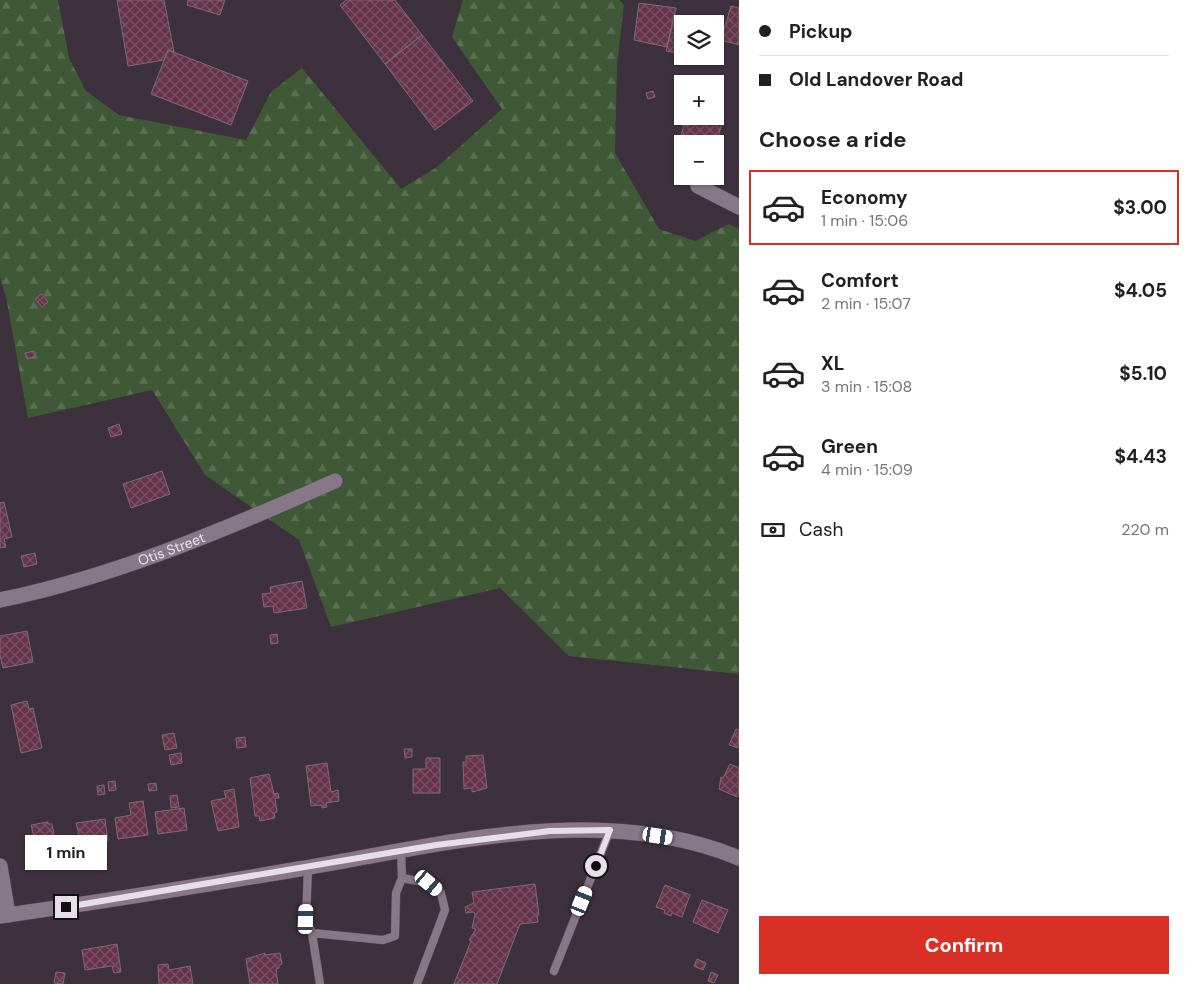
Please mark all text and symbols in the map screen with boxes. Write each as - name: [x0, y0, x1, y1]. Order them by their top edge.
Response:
- map controls: [674, 15, 724, 185]
- button: layers: [674, 15, 724, 65]
- text: Pickup: [789, 19, 853, 44]
- text: Old Landover Road: [789, 67, 964, 92]
- button: +: [674, 75, 724, 125]
- text: Choose a ride: [759, 125, 907, 154]
- button: −: [674, 135, 724, 185]
- icon: car: [761, 185, 806, 230]
- text: Economy: [821, 185, 908, 210]
- text: $3.00: [1113, 195, 1167, 220]
- text: 1 min · 15:06: [821, 210, 908, 231]
- icon: car: [761, 268, 806, 313]
- text: Comfort: [821, 268, 899, 293]
- text: $4.05: [1114, 278, 1167, 303]
- text: 2 min · 15:07: [821, 293, 911, 314]
- icon: car: [761, 351, 806, 396]
- text: XL: [821, 351, 844, 376]
- text: $5.10: [1119, 361, 1167, 386]
- text: 3 min · 15:08: [821, 376, 912, 397]
- icon: car: [761, 434, 806, 479]
- text: Green: [821, 434, 878, 459]
- text: $4.43: [1115, 444, 1167, 469]
- text: 4 min · 15:09: [821, 459, 913, 480]
- icon: cash: [759, 516, 787, 544]
- text: Cash: [799, 517, 843, 542]
- text: 220 m: [1121, 519, 1169, 540]
- street label: Otis Street: [135, 528, 208, 570]
- car: [642, 826, 673, 846]
- callout: 1 min: [25, 834, 107, 870]
- text: 1 min: [47, 842, 85, 863]
- route start: [585, 855, 607, 877]
- car: [412, 868, 445, 898]
- car: [569, 884, 594, 918]
- route end: [55, 896, 77, 918]
- car: [297, 904, 314, 934]
- button: Confirm: [759, 916, 1169, 974]

